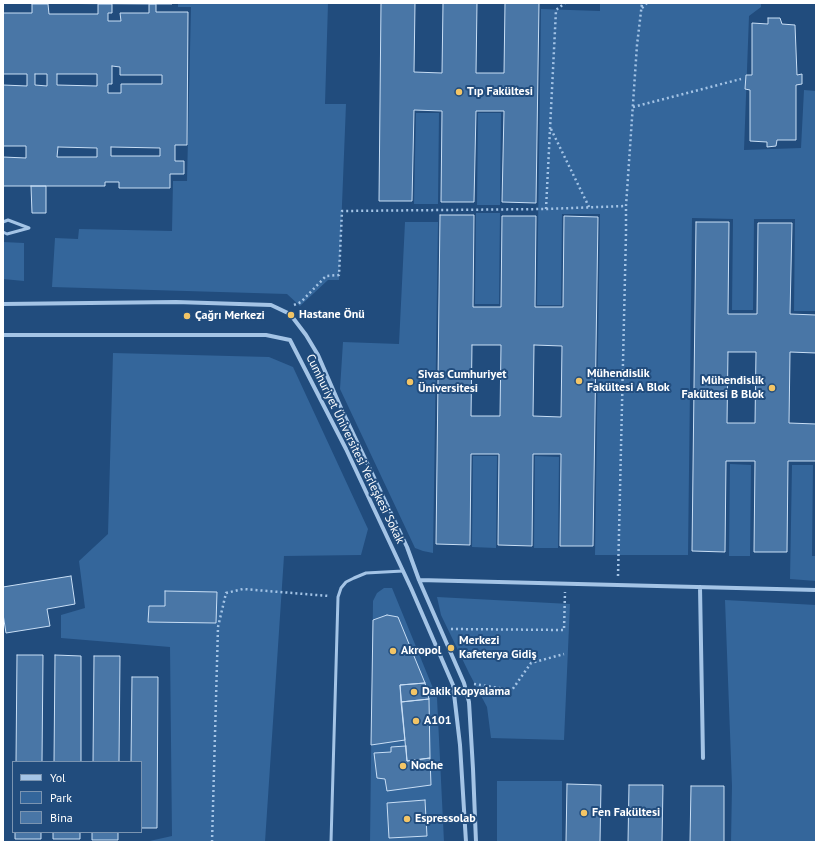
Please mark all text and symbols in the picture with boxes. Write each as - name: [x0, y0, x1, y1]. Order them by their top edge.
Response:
- place label: Tıp Fakültesi: [467, 85, 533, 99]
- marker: Tıp Fakültesi: [454, 87, 464, 97]
- place label: Hastane Önü: [299, 308, 365, 322]
- place label: Çağrı Merkezi: [195, 309, 265, 323]
- marker: Hastane Önü: [286, 310, 296, 320]
- marker: Çağrı Merkezi: [182, 311, 192, 321]
- street label: Cumhuriyet Üniversitesi Yerleşkesi Sokak: [303, 352, 407, 546]
- place label: Mühendislik Fakültesi A Blok: [587, 367, 670, 395]
- place label: Sivas Cumhuriyet Üniversitesi: [418, 368, 506, 396]
- place label: Mühendislik Fakültesi B Blok: [681, 374, 764, 402]
- marker: Mühendislik Fakültesi A Blok: [574, 376, 584, 386]
- marker: Sivas Cumhuriyet Üniversitesi: [405, 377, 415, 387]
- marker: Mühendislik Fakültesi B Blok: [767, 383, 777, 393]
- place label: Merkezi Kafeterya Gidiş: [459, 634, 536, 662]
- marker: Merkezi Kafeterya Gidiş: [446, 643, 456, 653]
- place label: Akropol: [401, 644, 441, 658]
- marker: Akropol: [388, 646, 398, 656]
- place label: Dakik Kopyalama: [422, 685, 510, 699]
- marker: Dakik Kopyalama: [409, 687, 419, 697]
- place label: A101: [424, 714, 452, 728]
- marker: A101: [411, 716, 421, 726]
- place label: Noche: [411, 759, 443, 773]
- legend: [12, 761, 142, 833]
- marker: Noche: [398, 761, 408, 771]
- text: Yol: [50, 770, 66, 785]
- text: Park: [50, 790, 72, 805]
- place label: Fen Fakültesi: [592, 806, 660, 820]
- marker: Fen Fakültesi: [579, 808, 589, 818]
- text: Bina: [50, 810, 73, 825]
- place label: Espressolab: [415, 812, 476, 826]
- marker: Espressolab: [402, 814, 412, 824]

